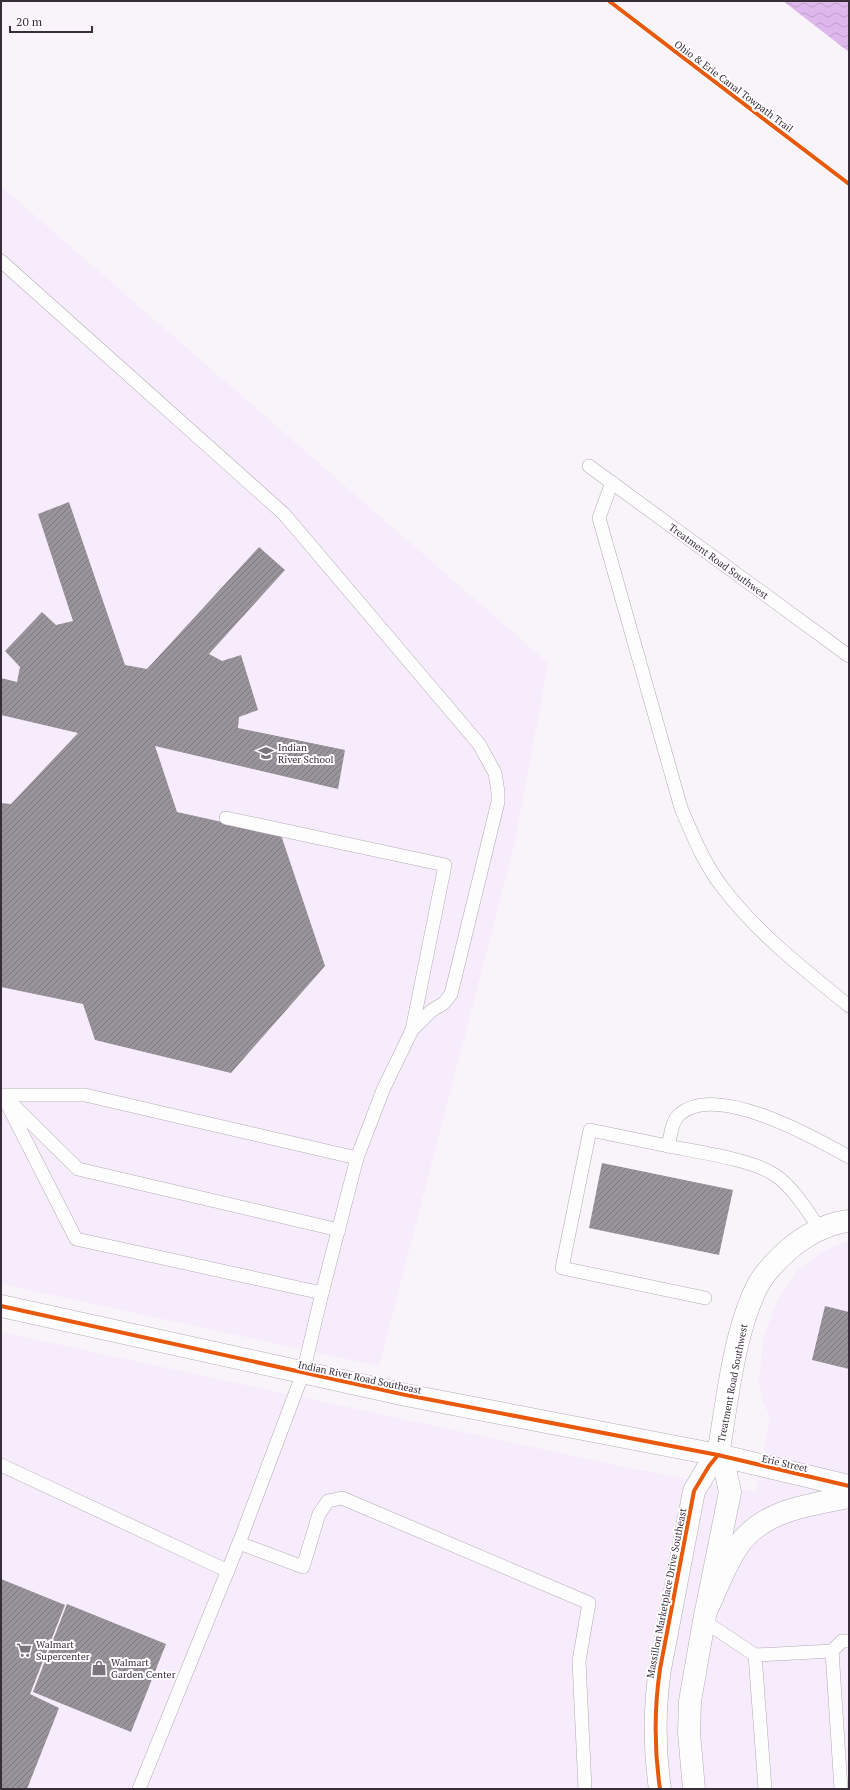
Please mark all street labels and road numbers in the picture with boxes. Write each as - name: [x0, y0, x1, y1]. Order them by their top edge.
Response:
- street label: Ohio & Erie Canal Towpath Trail: [672, 38, 796, 135]
- street label: Treatment Road Southwest: [666, 521, 771, 602]
- street label: Treatment Road Southwest: [715, 1322, 750, 1443]
- street label: Indian River Road Southeast: [297, 1358, 423, 1397]
- street label: Erie Street: [761, 1452, 809, 1475]
- street label: Massillon Marketplace Drive Southeast: [644, 1507, 689, 1679]

